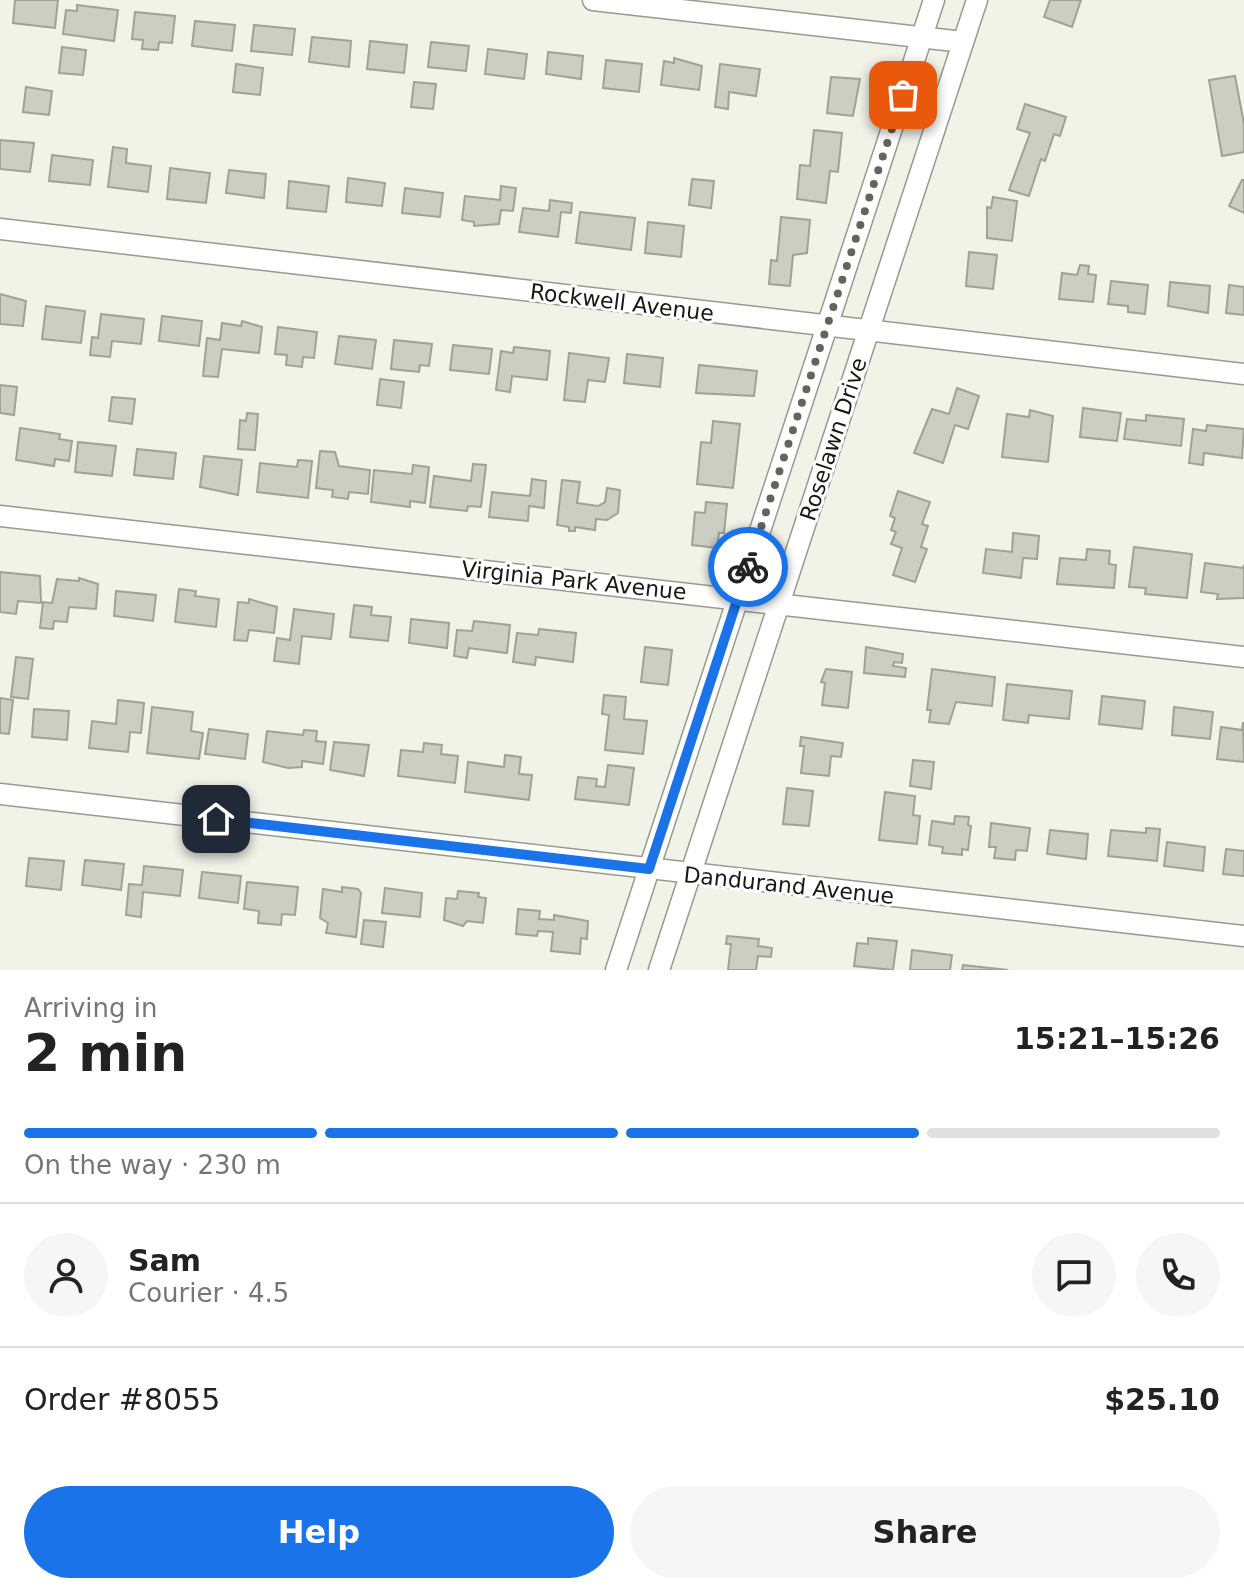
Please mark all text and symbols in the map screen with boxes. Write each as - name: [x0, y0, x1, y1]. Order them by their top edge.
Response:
- pin: [869, 61, 937, 129]
- icon: bag: [881, 73, 925, 117]
- street label: Rockwell Avenue: [529, 279, 715, 326]
- street label: Roselawn Drive: [795, 354, 872, 524]
- courier: [708, 527, 788, 607]
- icon: bike: [726, 545, 770, 589]
- street label: Virginia Park Avenue: [460, 556, 688, 605]
- pin: [182, 785, 250, 853]
- icon: home: [194, 797, 238, 841]
- street label: Dandurand Avenue: [682, 862, 895, 909]
- text: Arriving in: [24, 993, 158, 1023]
- text: 15:21–15:26: [1014, 1021, 1220, 1056]
- text: 2 min: [24, 1023, 187, 1083]
- text: On the way · 230 m: [24, 1150, 281, 1180]
- button: person: [24, 1233, 108, 1317]
- button: chat: [1032, 1233, 1116, 1317]
- button: phone: [1136, 1233, 1220, 1317]
- text: Sam: [128, 1243, 201, 1278]
- text: Courier · 4.5: [128, 1278, 289, 1308]
- text: Order #8055: [24, 1382, 220, 1417]
- text: $25.10: [1104, 1382, 1220, 1417]
- button: Help: [24, 1486, 614, 1578]
- button: Share: [630, 1486, 1220, 1578]

